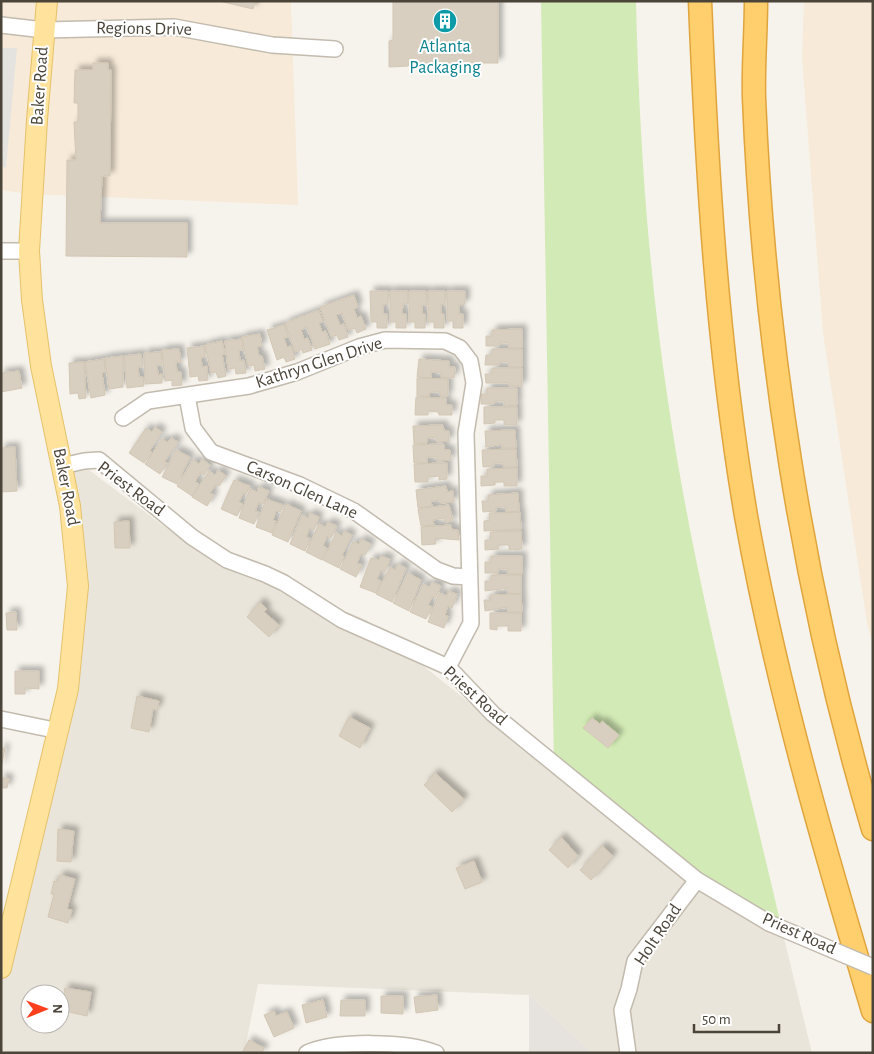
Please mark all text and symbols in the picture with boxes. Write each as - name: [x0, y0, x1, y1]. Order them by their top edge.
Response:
- building icon: Atlanta Packaging: [432, 8, 458, 34]
- street label: Regions Drive: [96, 19, 192, 39]
- place label: Atlanta Packaging: [409, 38, 481, 77]
- street label: Baker Road: [28, 46, 52, 126]
- street label: Kathryn Glen Drive: [253, 334, 385, 392]
- street label: Baker Road: [50, 447, 82, 527]
- street label: Carson Glen Lane: [244, 457, 360, 523]
- street label: Priest Road: [94, 458, 168, 520]
- street label: Priest Road: [440, 663, 510, 729]
- street label: Holt Road: [631, 901, 685, 969]
- street label: Priest Road: [759, 910, 839, 958]
- north arrow: [20, 984, 70, 1034]
- scale bar: [694, 1002, 779, 1034]
- text: N: [50, 1004, 64, 1014]
- text: 50 m: [702, 1012, 731, 1027]

